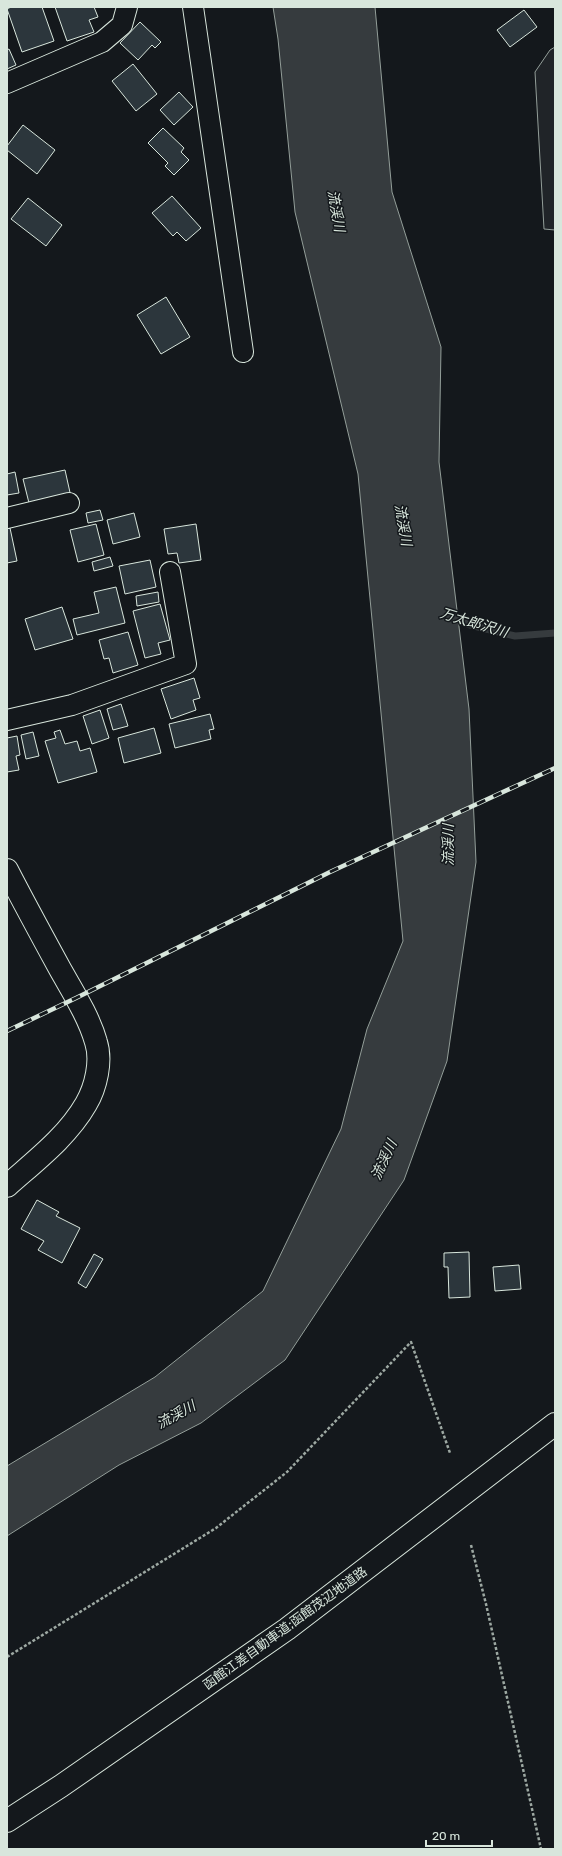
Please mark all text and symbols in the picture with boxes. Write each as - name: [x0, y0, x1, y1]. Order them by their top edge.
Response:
- water label: 流渓川: [324, 189, 348, 235]
- water label: 流渓川: [391, 503, 415, 549]
- water label: 万太郎沢川: [438, 605, 512, 642]
- water label: 流渓川: [440, 822, 457, 866]
- water label: 流渓川: [367, 1136, 401, 1183]
- water label: 流渓川: [154, 1396, 200, 1433]
- street label: 函館江差自動車道;函館茂辺地道路: [200, 1564, 370, 1692]
- scale bar: [426, 1822, 492, 1848]
- text: 20 m: [432, 1829, 460, 1843]

